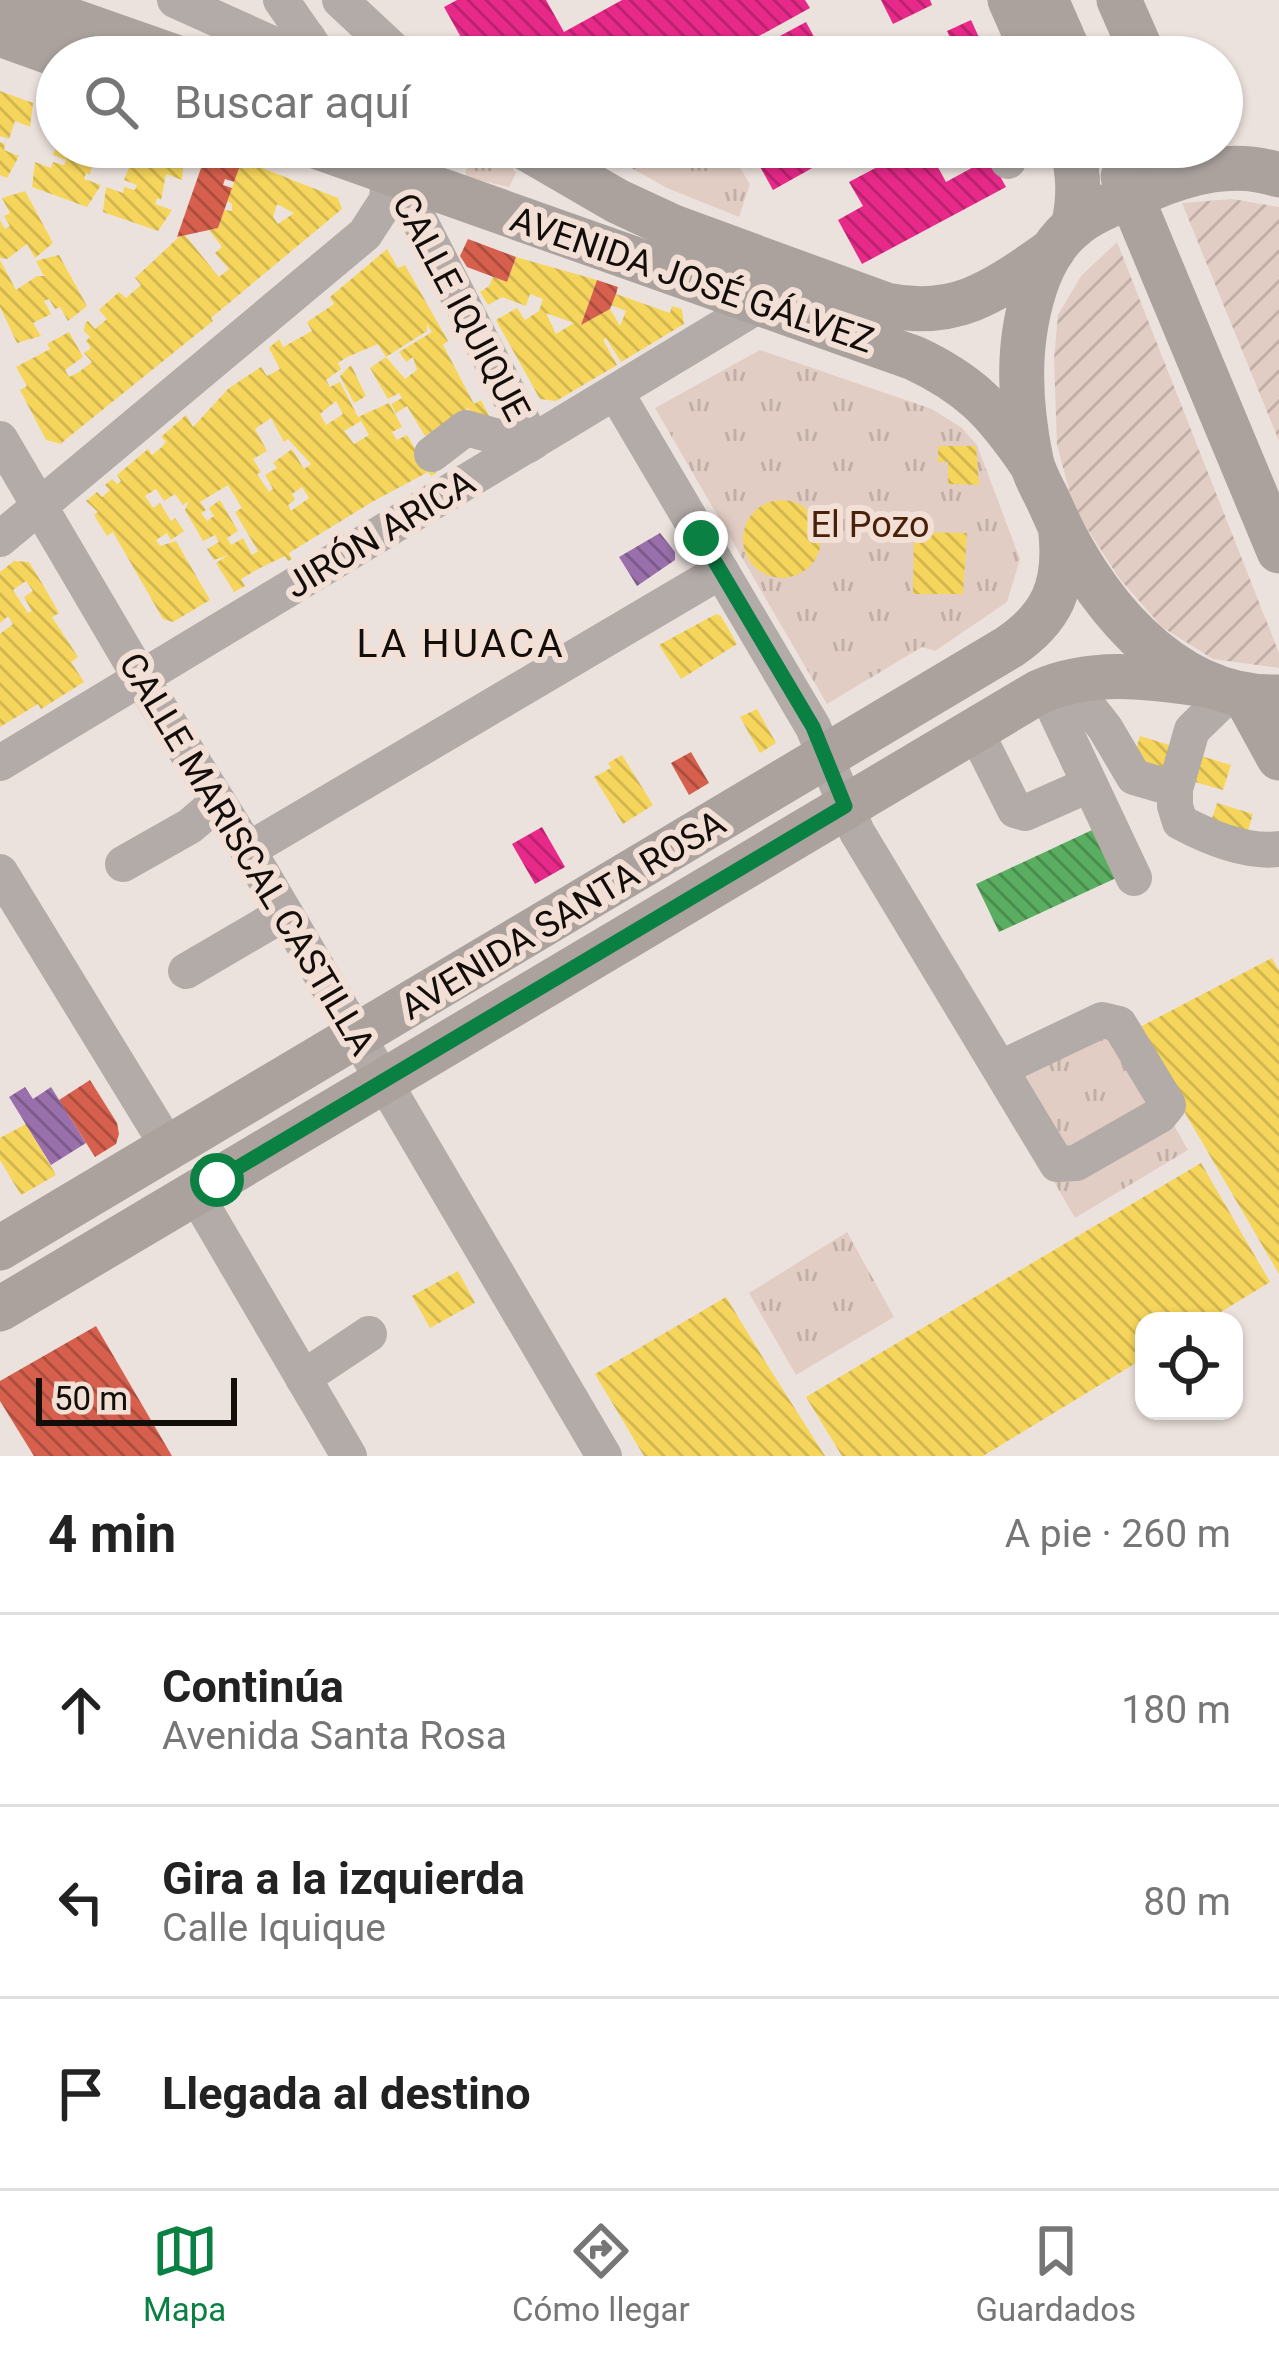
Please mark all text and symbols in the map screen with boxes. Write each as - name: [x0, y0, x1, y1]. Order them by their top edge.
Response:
- search box: [36, 36, 1243, 168]
- icon: search: [78, 69, 144, 135]
- text: Buscar aquí: [174, 76, 411, 129]
- street label: CALLE IQUIQUE: [383, 186, 539, 428]
- street label: AVENIDA JOSÉ GÁLVEZ: [505, 197, 879, 362]
- street label: JIRÓN ARICA: [277, 460, 483, 607]
- park label: El Pozo: [811, 504, 930, 546]
- route end: [674, 511, 728, 565]
- district label: LA HUACA: [356, 621, 566, 667]
- street label: CALLE MARISCAL CASTILLA: [110, 646, 384, 1063]
- street label: AVENIDA SANTA ROSA: [393, 801, 733, 1028]
- route start: [190, 1153, 244, 1207]
- map controls: [1135, 1312, 1243, 1420]
- button: locate: [1135, 1312, 1243, 1420]
- scale bar: [36, 1372, 237, 1425]
- text: 50 m: [54, 1379, 128, 1418]
- text: 4 min: [48, 1505, 176, 1564]
- text: A pie · 260 m: [1005, 1511, 1231, 1557]
- text: Continúa: [162, 1660, 344, 1713]
- icon: ahead: [48, 1677, 114, 1743]
- text: 180 m: [1121, 1687, 1231, 1733]
- text: Avenida Santa Rosa: [162, 1713, 507, 1759]
- text: Gira a la izquierda: [162, 1852, 525, 1905]
- icon: left: [48, 1869, 114, 1935]
- text: 80 m: [1143, 1879, 1231, 1925]
- text: Calle Iquique: [162, 1905, 386, 1951]
- icon: arrive: [48, 2061, 114, 2127]
- text: Llegada al destino: [162, 2067, 531, 2120]
- tab: Mapa: [143, 2218, 226, 2329]
- tab: Cómo llegar: [512, 2218, 690, 2329]
- tab: Guardados: [975, 2218, 1136, 2329]

